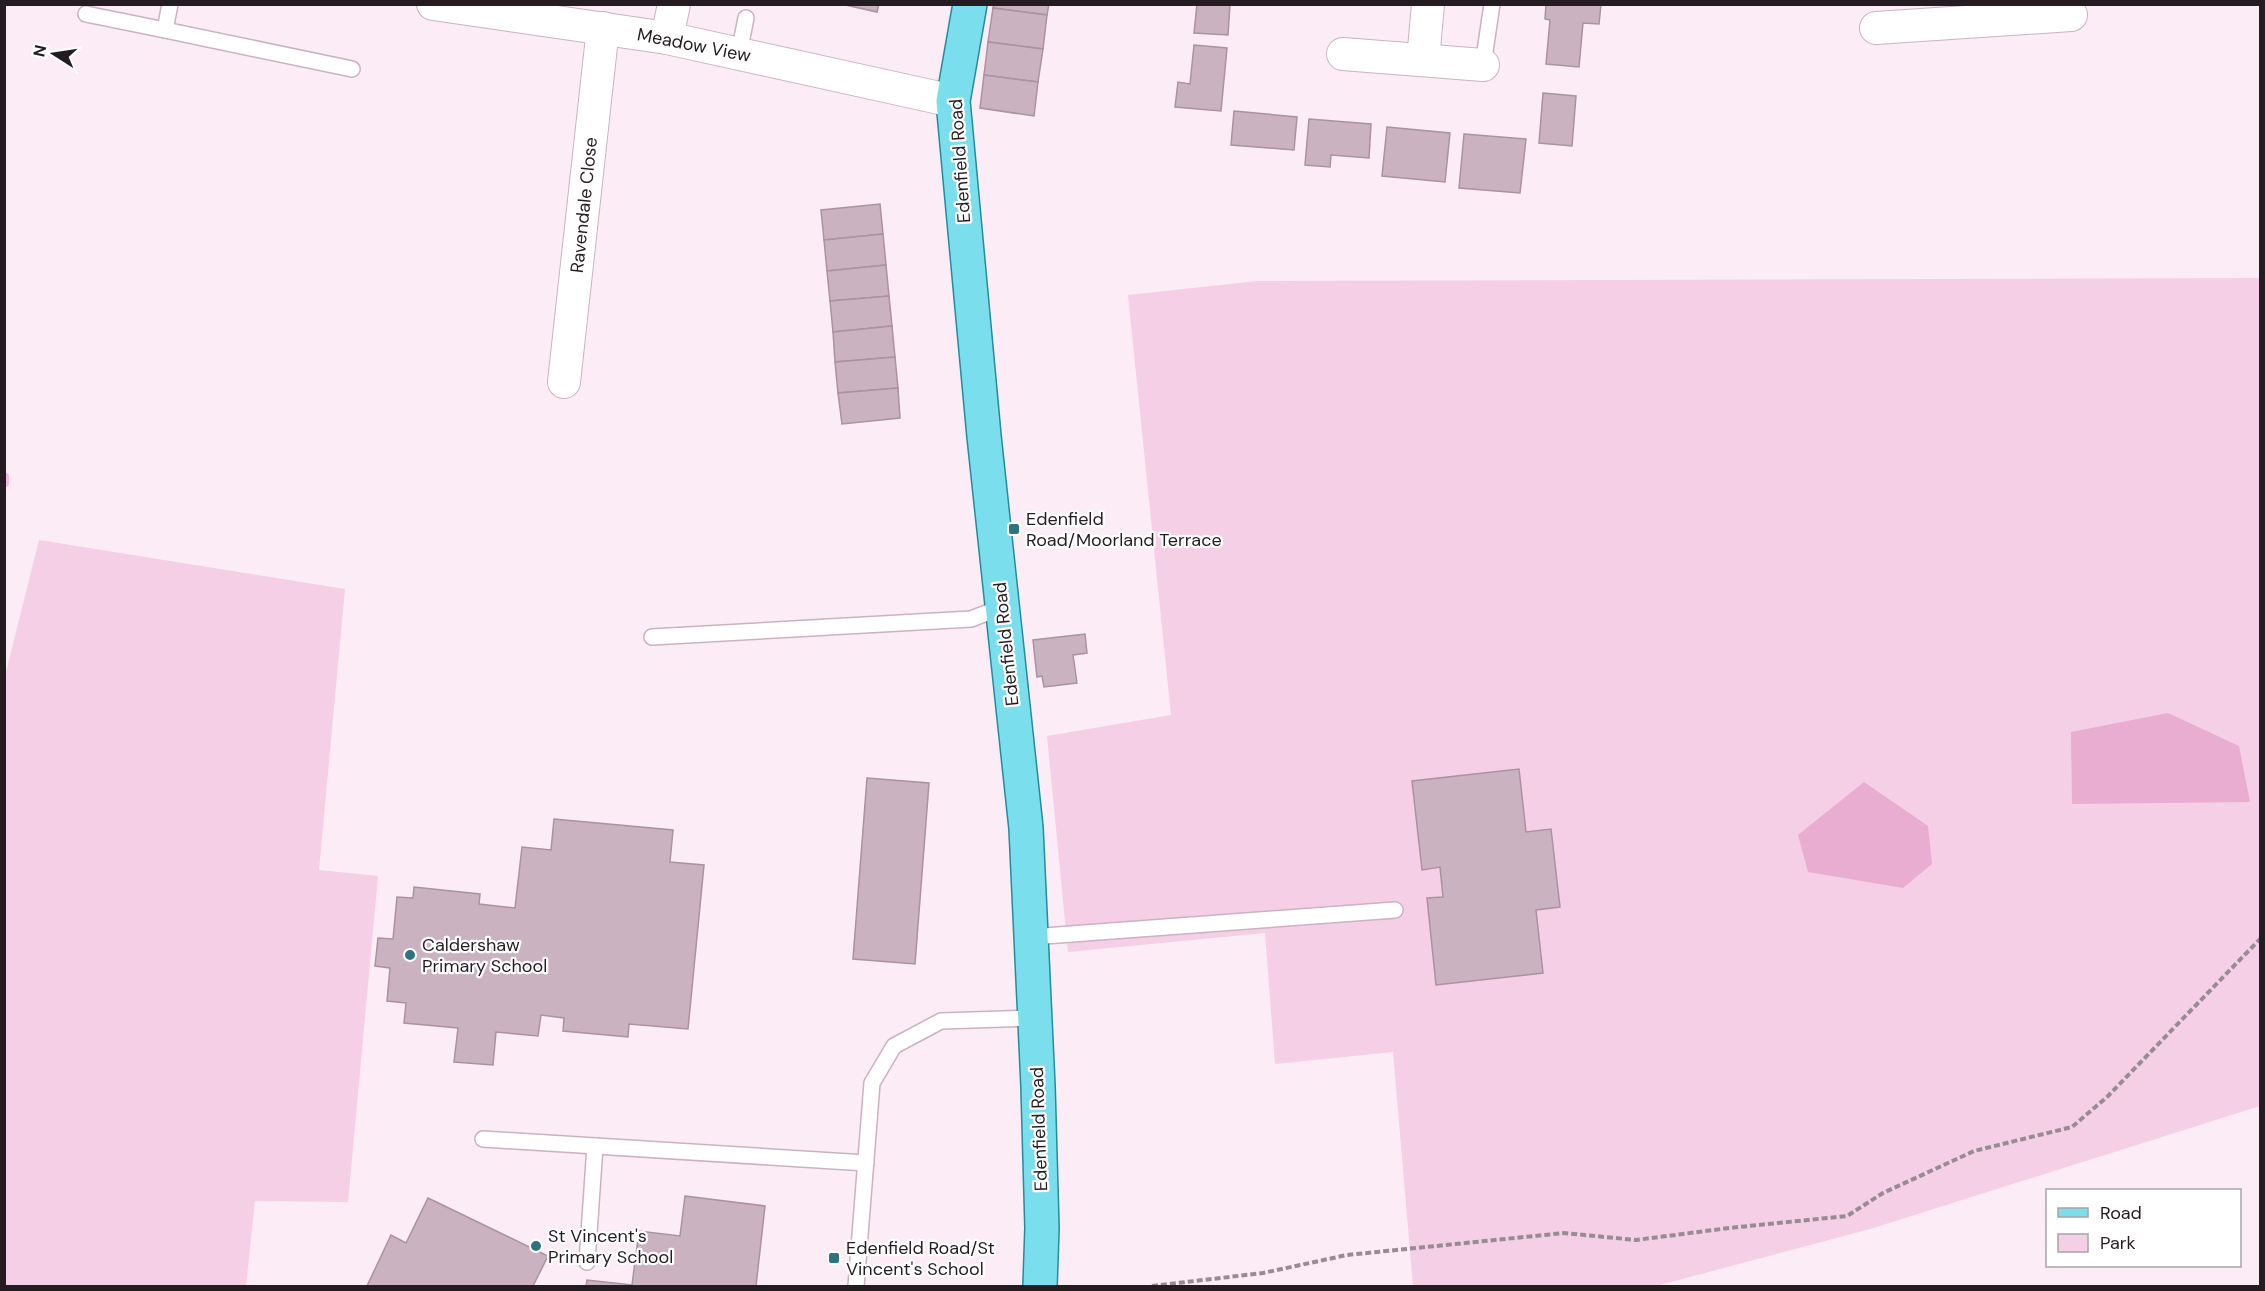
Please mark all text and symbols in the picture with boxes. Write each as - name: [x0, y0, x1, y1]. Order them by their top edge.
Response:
- street label: Meadow View: [635, 22, 753, 68]
- north arrow: [24, 24, 84, 84]
- text: N: [28, 43, 51, 59]
- street label: Edenfield Road: [944, 98, 976, 224]
- street label: Ravendale Close: [565, 136, 603, 274]
- place label: Edenfield Road/Moorland Terrace: [1026, 507, 1222, 552]
- marker: Edenfield Road/Moorland Terrace: [1007, 522, 1021, 536]
- street label: Edenfield Road: [988, 581, 1024, 707]
- place label: Caldershaw Primary School: [422, 933, 547, 978]
- marker: Caldershaw Primary School: [403, 948, 417, 962]
- street label: Edenfield Road: [1025, 1066, 1053, 1192]
- legend: [2046, 1189, 2241, 1267]
- text: Road: [2100, 1201, 2142, 1225]
- place label: St Vincent's Primary School: [548, 1224, 673, 1269]
- text: Park: [2100, 1231, 2136, 1255]
- place label: Edenfield Road/St Vincent's School: [846, 1236, 995, 1281]
- marker: St Vincent's Primary School: [529, 1239, 543, 1253]
- marker: Edenfield Road/St Vincent's School: [827, 1251, 841, 1265]

